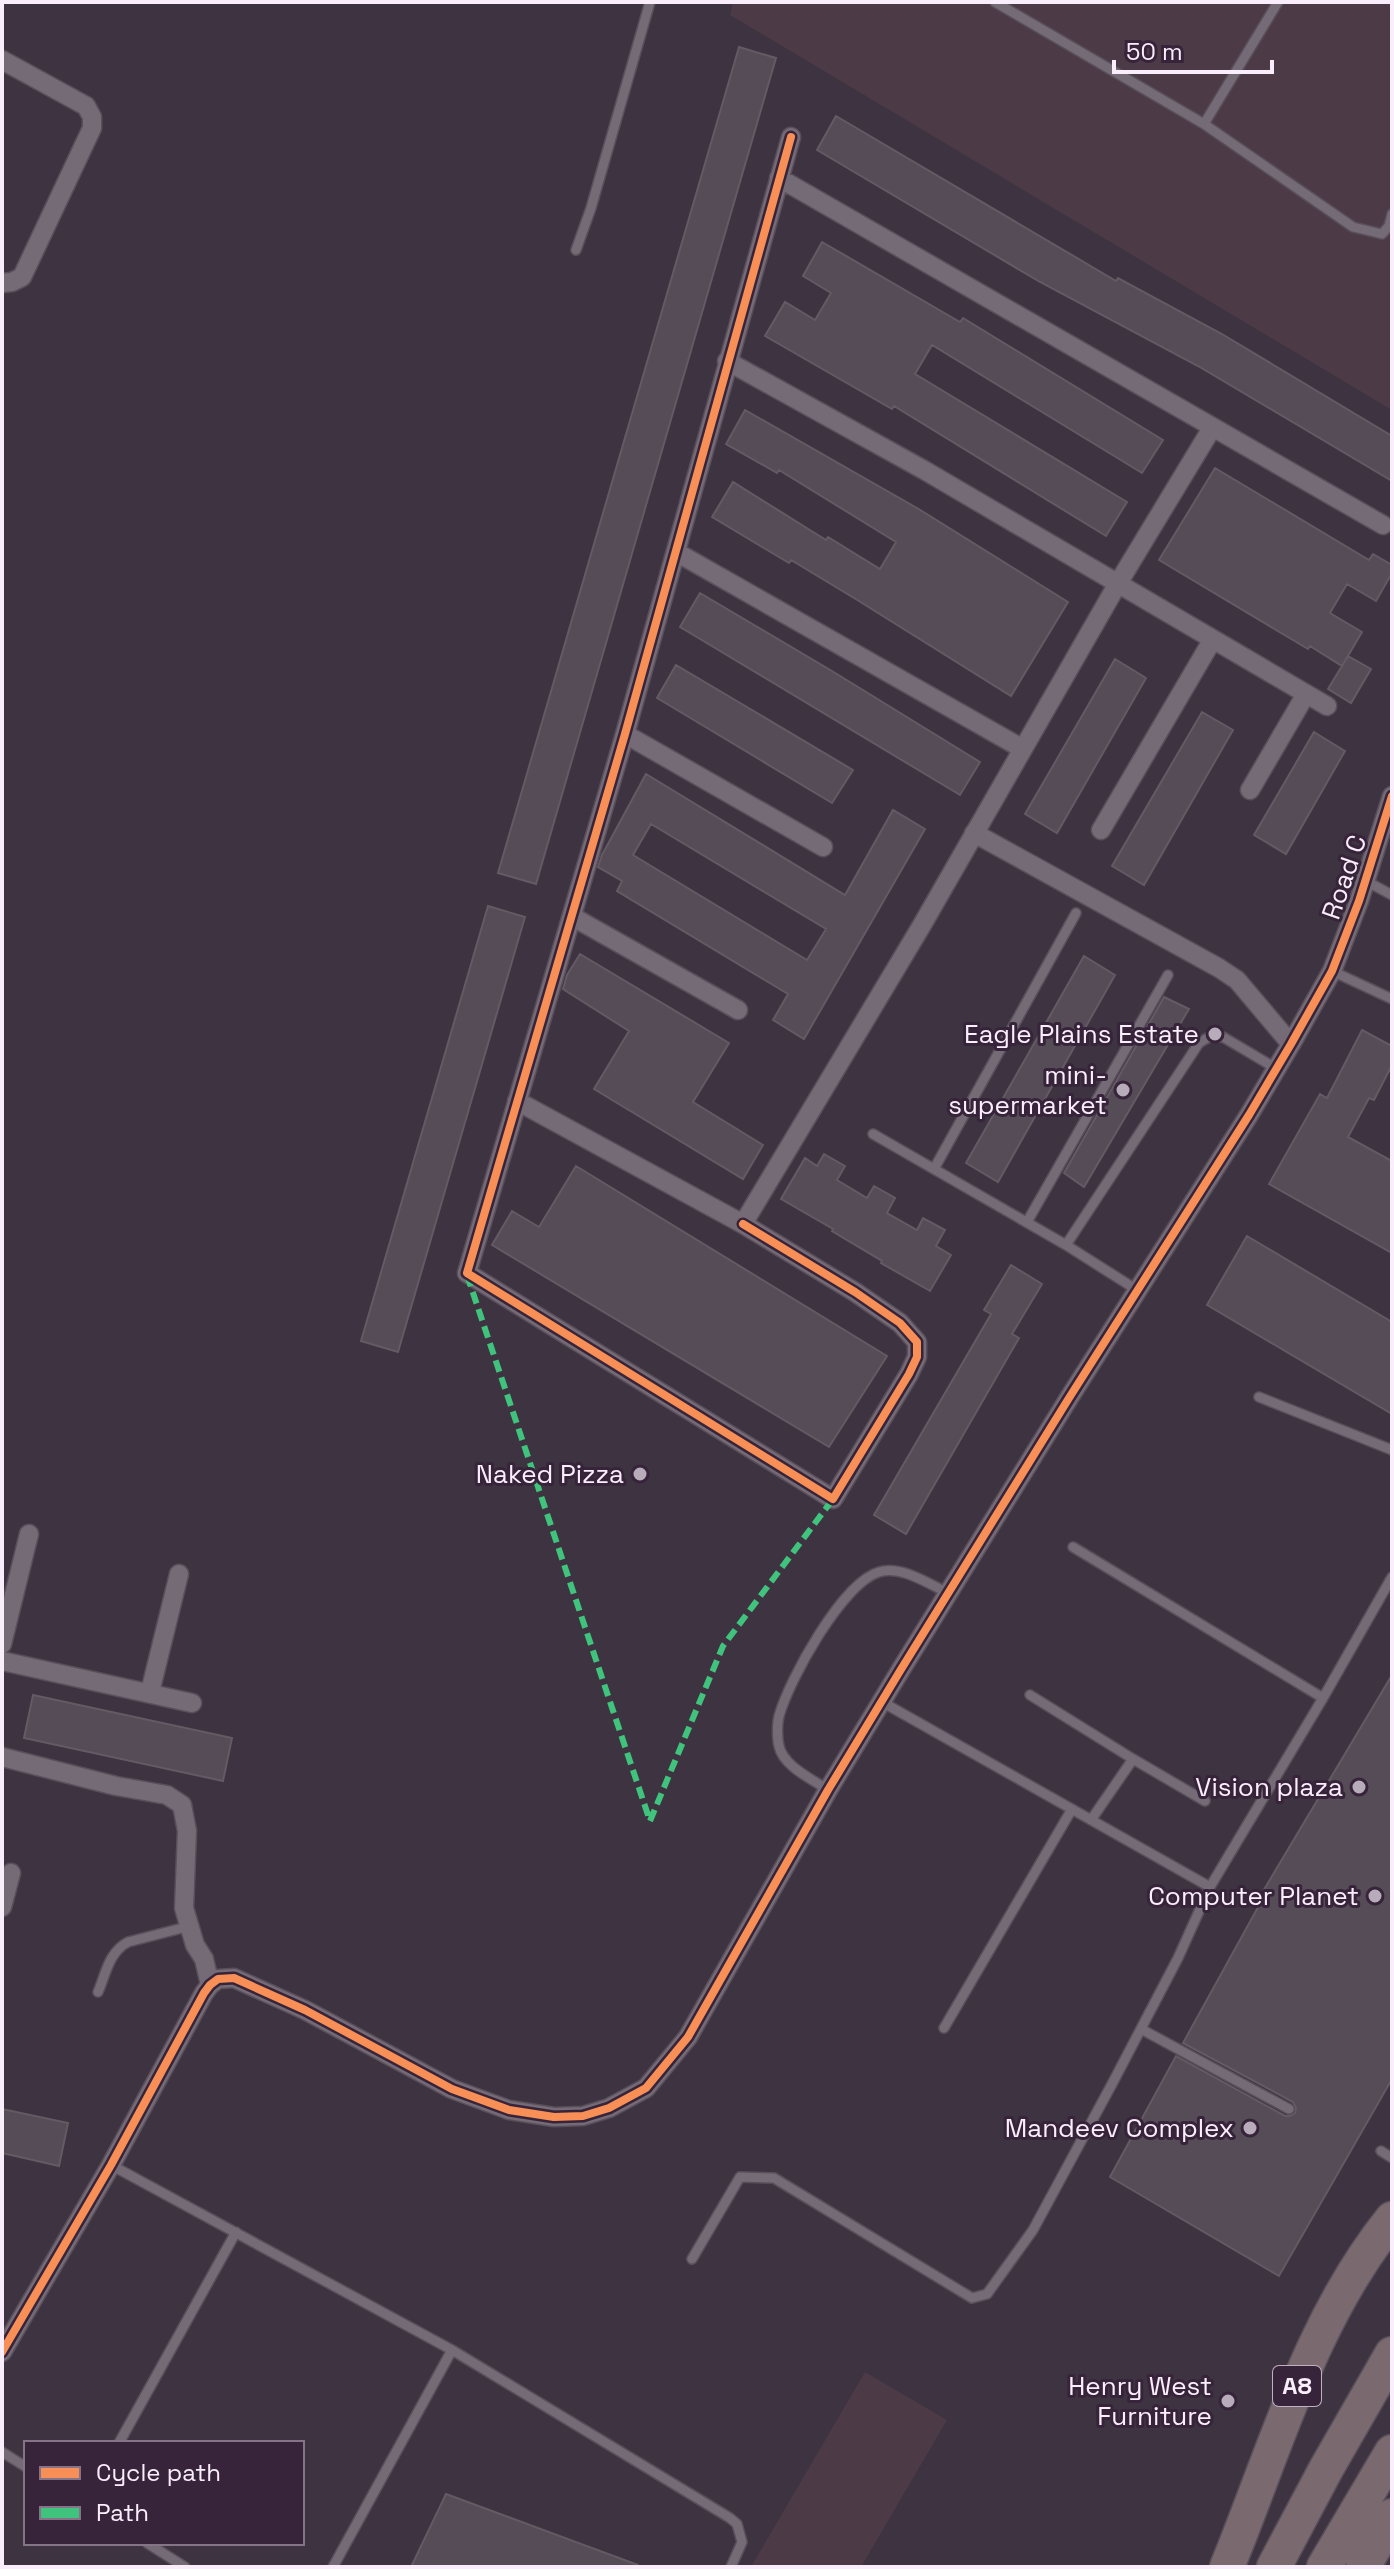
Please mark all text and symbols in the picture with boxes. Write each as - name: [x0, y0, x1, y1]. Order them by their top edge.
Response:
- scale bar: [1114, 24, 1272, 74]
- text: 50 m: [1126, 36, 1183, 67]
- street label: Road C: [1314, 830, 1374, 924]
- place label: Eagle Plains Estate: [964, 1017, 1199, 1051]
- marker: Eagle Plains Estate: [1206, 1025, 1224, 1043]
- place label: mini- supermarket: [948, 1058, 1107, 1122]
- marker: mini- supermarket: [1114, 1081, 1132, 1099]
- place label: Naked Pizza: [476, 1457, 624, 1491]
- marker: Naked Pizza: [631, 1465, 649, 1483]
- place label: Vision plaza: [1195, 1770, 1343, 1804]
- marker: Vision plaza: [1350, 1778, 1368, 1796]
- place label: Computer Planet: [1148, 1879, 1359, 1913]
- marker: Computer Planet: [1366, 1887, 1384, 1905]
- place label: Mandeev Complex: [1005, 2111, 1234, 2145]
- marker: Mandeev Complex: [1241, 2119, 1259, 2137]
- road number: A8: [1273, 2366, 1321, 2406]
- place label: Henry West Furniture: [1068, 2369, 1212, 2433]
- marker: Henry West Furniture: [1219, 2392, 1237, 2410]
- legend: [24, 2441, 304, 2545]
- text: Cycle path: [96, 2457, 221, 2488]
- text: Path: [96, 2497, 149, 2528]

